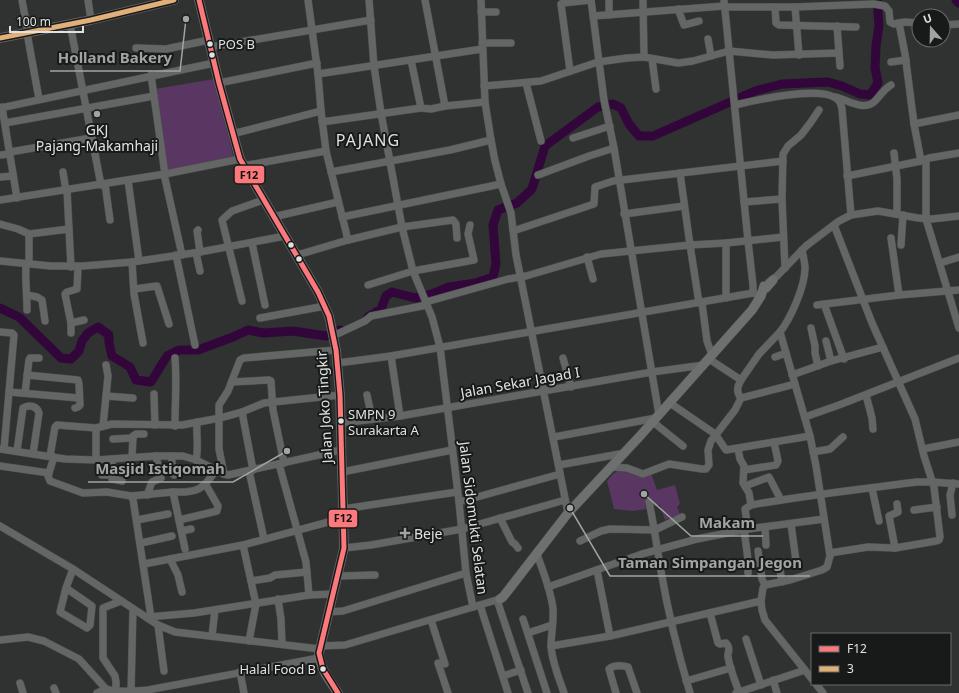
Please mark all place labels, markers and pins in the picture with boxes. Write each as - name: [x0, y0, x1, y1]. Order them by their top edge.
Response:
- place label: POS B: [218, 35, 255, 53]
- marker: POS B: [205, 39, 215, 49]
- callout: Holland Bakery: [50, 44, 180, 71]
- unlabelled marker: [207, 50, 217, 60]
- marker: GKJ Pajang-Makamhaji: [92, 109, 102, 119]
- place label: GKJ Pajang-Makamhaji: [36, 120, 158, 155]
- unlabelled marker: [286, 240, 296, 250]
- unlabelled marker: [294, 254, 304, 264]
- place label: SMPN 9 Surakarta A: [348, 405, 420, 439]
- marker: SMPN 9 Surakarta A: [336, 416, 346, 426]
- callout: Masjid Istiqomah: [88, 455, 233, 482]
- callout: Makam: [691, 509, 763, 536]
- place label: Beje: [414, 524, 443, 543]
- marker: Beje: [399, 527, 411, 539]
- callout: Taman Simpangan Jegon: [610, 549, 810, 576]
- place label: Halal Food B: [239, 660, 316, 678]
- marker: Halal Food B: [318, 664, 328, 674]

